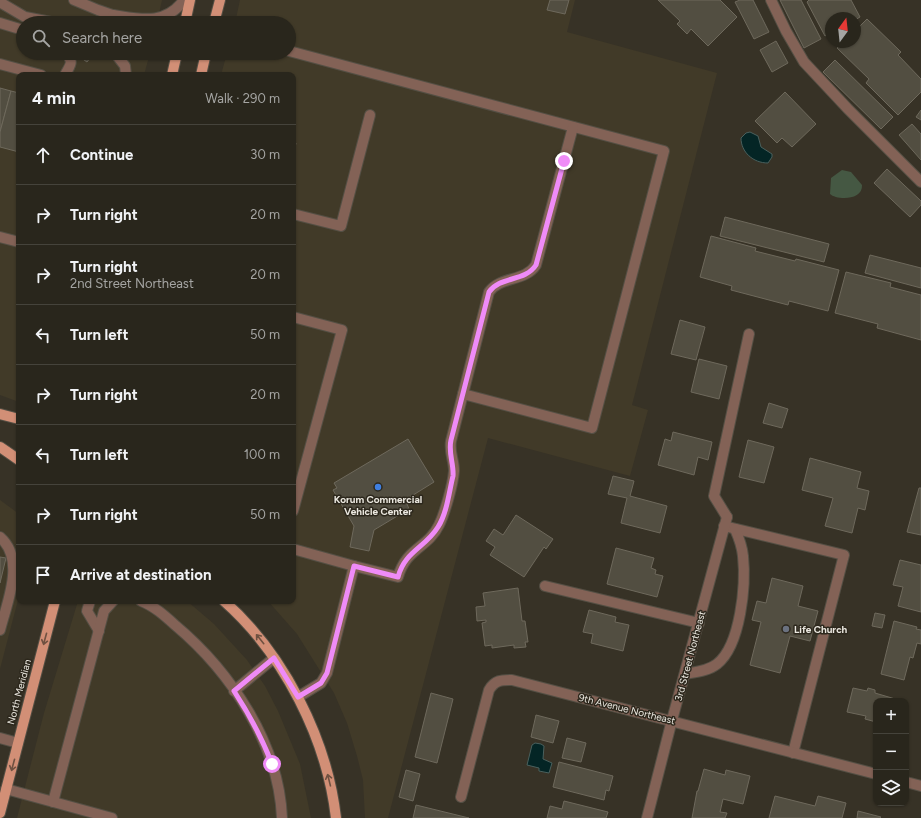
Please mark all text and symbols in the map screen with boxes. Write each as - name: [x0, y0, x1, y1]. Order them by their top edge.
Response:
- north arrow: [825, 12, 861, 48]
- search box: [16, 16, 296, 60]
- icon: search: [30, 27, 52, 49]
- text: Search here: [62, 29, 142, 47]
- text: 4 min: [32, 88, 76, 108]
- text: Walk · 290 m: [205, 91, 280, 106]
- icon: ahead: [32, 144, 54, 166]
- text: Continue: [70, 146, 133, 164]
- text: 30 m: [250, 147, 280, 162]
- route end: [555, 152, 573, 170]
- icon: right: [32, 204, 54, 226]
- text: Turn right: [70, 206, 138, 224]
- text: 20 m: [250, 207, 280, 222]
- text: Turn right: [70, 258, 138, 276]
- icon: right: [32, 264, 54, 286]
- text: 20 m: [250, 267, 280, 282]
- text: 2nd Street Northeast: [70, 276, 194, 291]
- icon: left: [32, 324, 54, 346]
- text: Turn left: [70, 326, 128, 344]
- text: 50 m: [250, 327, 280, 342]
- icon: right: [32, 384, 54, 406]
- text: Turn right: [70, 386, 138, 404]
- text: 20 m: [250, 387, 280, 402]
- icon: left: [32, 444, 54, 466]
- text: Turn left: [70, 446, 128, 464]
- text: 100 m: [244, 447, 280, 462]
- marker: Korum Commercial Vehicle Center: [373, 482, 383, 492]
- place label: Korum Commercial Vehicle Center: [334, 493, 422, 518]
- icon: right: [32, 504, 54, 526]
- text: Turn right: [70, 506, 138, 524]
- text: 50 m: [250, 507, 280, 522]
- icon: arrive: [32, 564, 54, 586]
- text: Arrive at destination: [70, 566, 211, 584]
- street label: 3rd Street Northeast: [672, 609, 708, 703]
- place label: Life Church: [794, 623, 848, 636]
- marker: Life Church: [781, 624, 791, 634]
- one-way arrow: [41, 632, 48, 645]
- one-way arrow: [256, 633, 264, 644]
- street label: North Meridian: [4, 657, 34, 726]
- street label: 9th Avenue Northeast: [577, 691, 677, 727]
- map controls: [873, 698, 909, 806]
- button: +: [873, 698, 909, 734]
- button: −: [873, 734, 909, 770]
- route start: [263, 755, 281, 773]
- one-way arrow: [8, 758, 16, 771]
- button: layers: [873, 770, 909, 806]
- one-way arrow: [324, 774, 332, 787]

